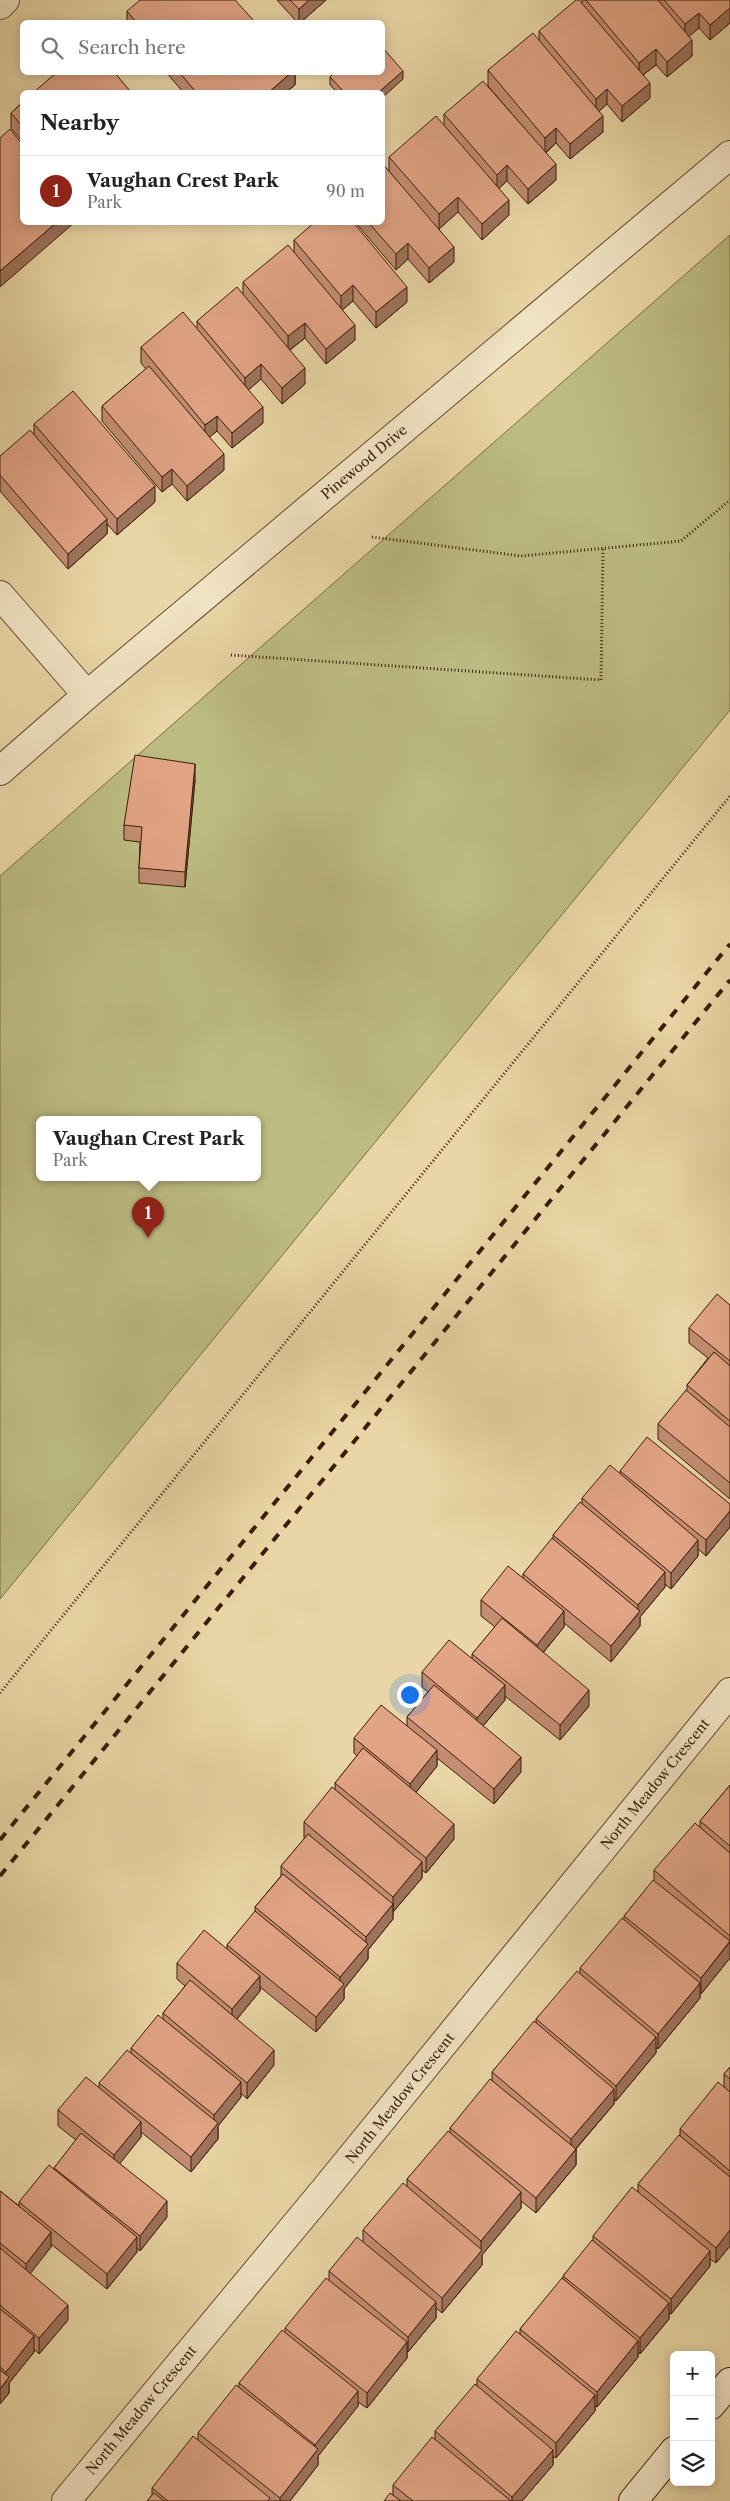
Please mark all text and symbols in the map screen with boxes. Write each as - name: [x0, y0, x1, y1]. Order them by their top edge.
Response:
- search box: [20, 20, 385, 75]
- icon: search: [38, 34, 66, 62]
- text: Search here: [78, 36, 186, 59]
- text: Nearby: [40, 110, 119, 135]
- text: Vaughan Crest Park: [87, 169, 279, 192]
- text: 1: [52, 181, 60, 201]
- text: 90 m: [326, 181, 365, 201]
- text: Park: [87, 192, 122, 212]
- street label: Pinewood Drive: [317, 421, 411, 503]
- popup: [36, 1116, 261, 1181]
- text: Vaughan Crest Park: [53, 1127, 244, 1150]
- text: Park: [53, 1150, 87, 1170]
- pin: 1: [132, 1197, 164, 1238]
- your location: [397, 1682, 423, 1708]
- street label: North Meadow Crescent: [597, 1715, 713, 1853]
- street label: North Meadow Crescent: [342, 2029, 458, 2167]
- street label: North Meadow Crescent: [82, 2342, 200, 2478]
- map controls: [670, 2351, 715, 2486]
- button: +: [670, 2351, 715, 2396]
- button: −: [670, 2396, 715, 2441]
- button: layers: [670, 2441, 715, 2486]

